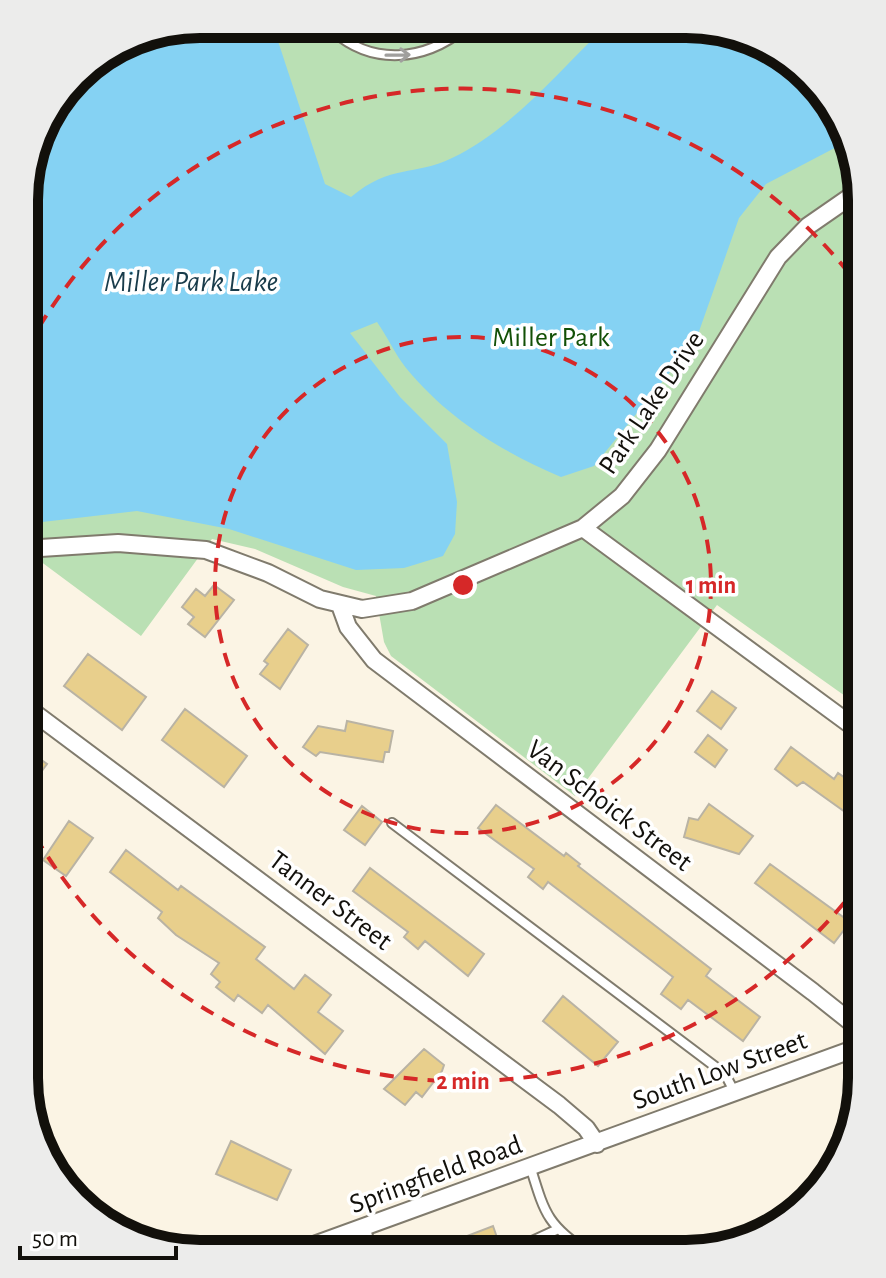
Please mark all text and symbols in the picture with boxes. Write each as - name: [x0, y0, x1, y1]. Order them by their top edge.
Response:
- one-way arrow: [384, 48, 411, 63]
- water label: Miller Park Lake: [104, 267, 278, 297]
- park label: Miller Park: [492, 324, 610, 352]
- street label: Park Lake Drive: [594, 327, 710, 479]
- centre of rings: [449, 571, 477, 599]
- text: 1 min: [686, 574, 736, 598]
- street label: Van Schoick Street: [521, 735, 697, 877]
- street label: Tanner Street: [263, 846, 397, 956]
- street label: South Low Street: [629, 1027, 811, 1115]
- text: 2 min: [436, 1070, 490, 1094]
- street label: Springfield Road: [346, 1131, 526, 1219]
- scale bar: [20, 1210, 176, 1260]
- text: 50 m: [32, 1227, 78, 1251]

